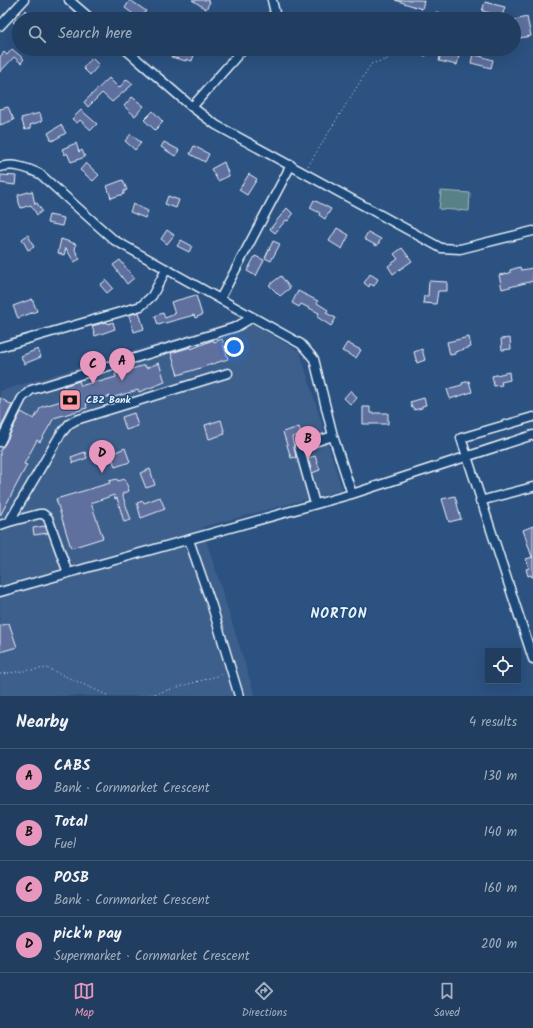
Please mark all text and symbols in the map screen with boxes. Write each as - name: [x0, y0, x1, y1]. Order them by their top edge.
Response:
- search box: [12, 12, 521, 56]
- text: Search here: [58, 22, 132, 46]
- icon: search: [26, 23, 48, 45]
- your location: [224, 337, 244, 357]
- pin: A: [109, 348, 135, 381]
- pin: C: [80, 351, 106, 384]
- bank icon: CBZ Bank: [57, 387, 83, 413]
- place label: CBZ Bank: [86, 392, 132, 408]
- pin: B: [295, 426, 321, 459]
- pin: D: [89, 440, 115, 473]
- district label: NORTON: [310, 603, 368, 625]
- map controls: [485, 648, 521, 684]
- button: locate: [485, 648, 521, 684]
- text: Nearby: [16, 709, 68, 736]
- text: 4 results: [469, 712, 517, 733]
- text: CABS: [54, 754, 90, 778]
- text: A: [25, 766, 33, 787]
- text: 130 m: [483, 766, 517, 787]
- text: Bank · Cornmarket Crescent: [54, 778, 210, 799]
- text: Total: [54, 810, 87, 834]
- text: B: [25, 822, 33, 843]
- text: 140 m: [484, 822, 517, 843]
- text: Fuel: [54, 834, 76, 855]
- text: POSB: [54, 866, 89, 890]
- text: C: [25, 878, 33, 899]
- text: 160 m: [484, 878, 517, 899]
- text: Bank · Cornmarket Crescent: [54, 890, 210, 911]
- text: pick'n pay: [54, 922, 122, 946]
- text: D: [25, 934, 33, 955]
- text: 200 m: [481, 934, 517, 955]
- text: Supermarket · Cornmarket Crescent: [54, 946, 250, 967]
- tab: Map: [73, 980, 95, 1022]
- tab: Directions: [242, 980, 287, 1022]
- tab: Saved: [434, 980, 460, 1022]

